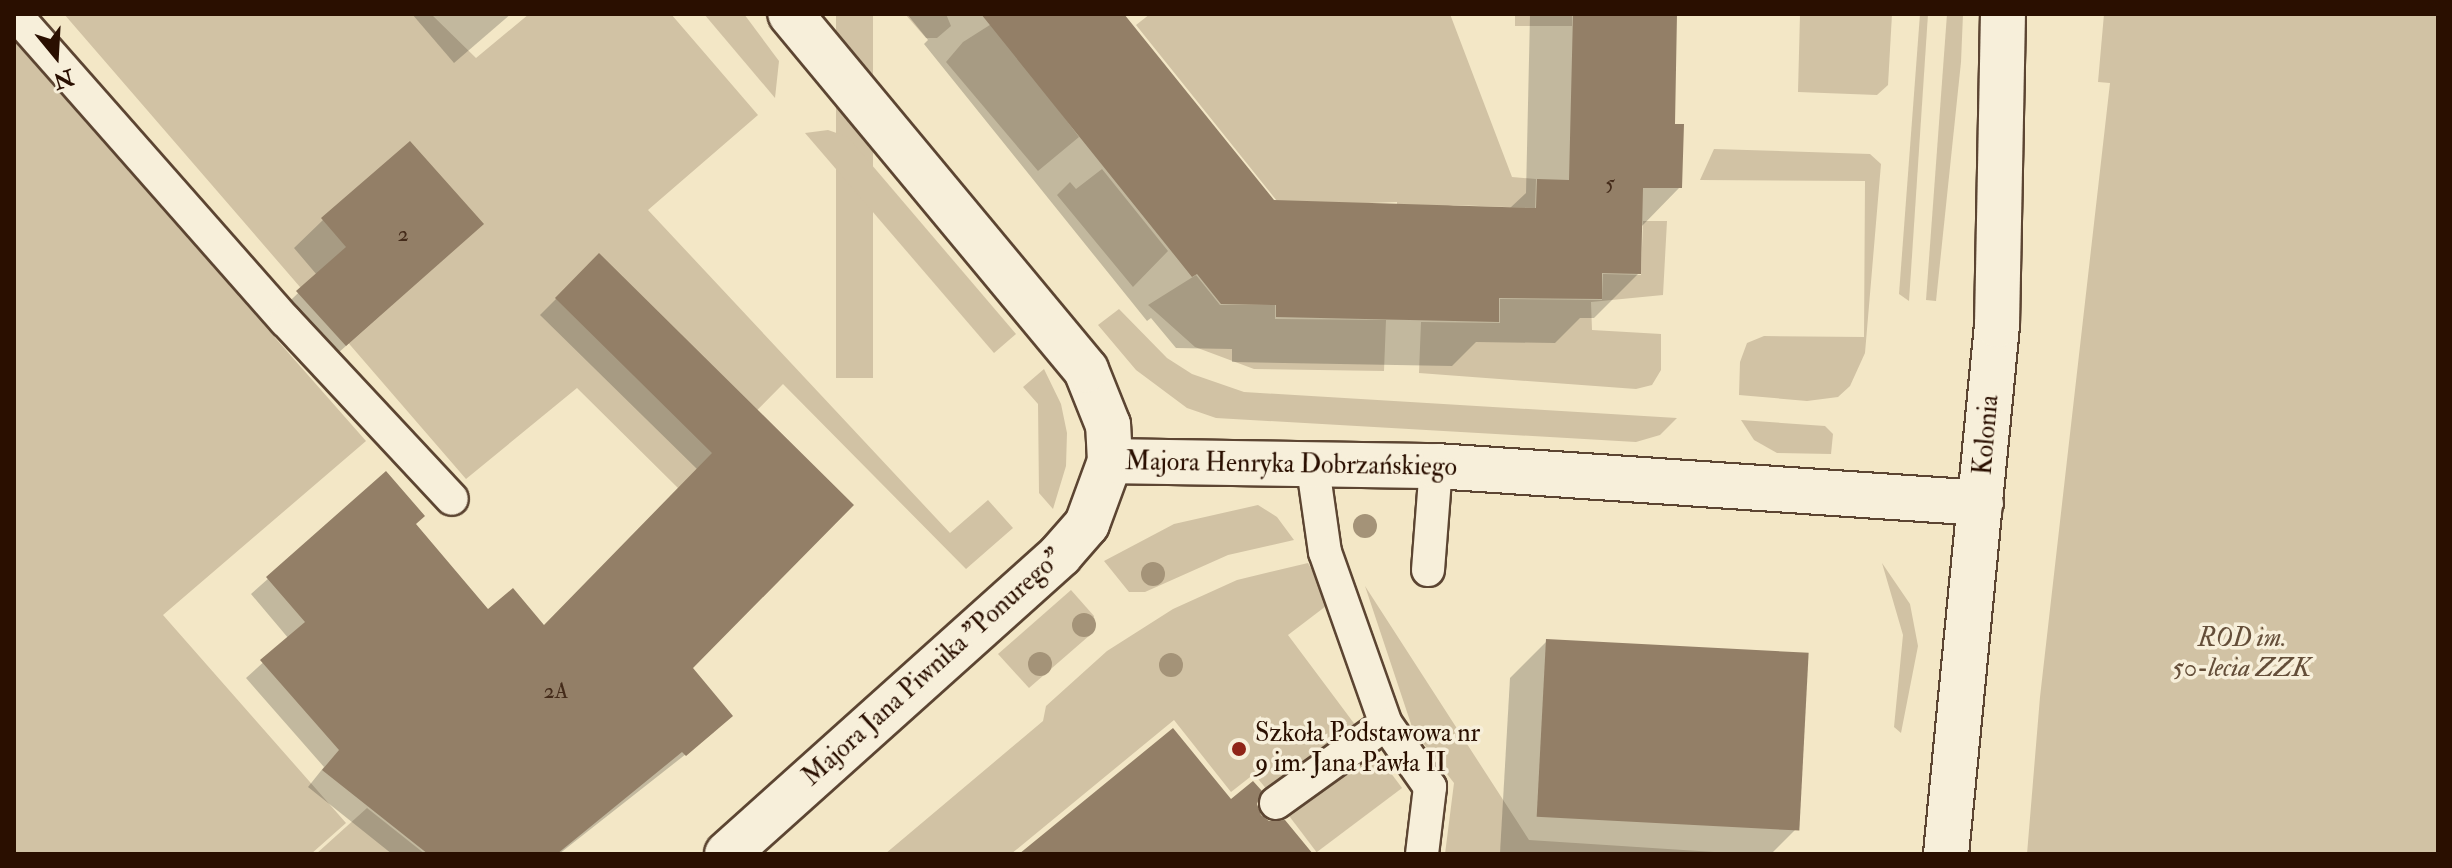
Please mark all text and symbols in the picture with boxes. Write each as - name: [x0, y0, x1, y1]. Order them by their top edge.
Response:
- north arrow: [16, 16, 96, 96]
- text: N: [50, 62, 77, 95]
- house number: 5: [1605, 171, 1615, 197]
- house number: 2: [397, 222, 409, 248]
- street label: Kolonia: [1968, 394, 2006, 476]
- street label: Majora Henryka Dobrzańskiego: [1125, 447, 1457, 483]
- street label: Majora Jana Piwnika "Ponurego": [797, 543, 1069, 793]
- park label: ROD im. 50-lecia ZZK: [2173, 623, 2311, 684]
- house number: 2A: [543, 679, 569, 705]
- place label: Szkoła Podstawowa nr 9 im. Jana Pawła II: [1255, 718, 1480, 780]
- marker: Szkoła Podstawowa nr 9 im. Jana Pawła II: [1230, 740, 1248, 758]

